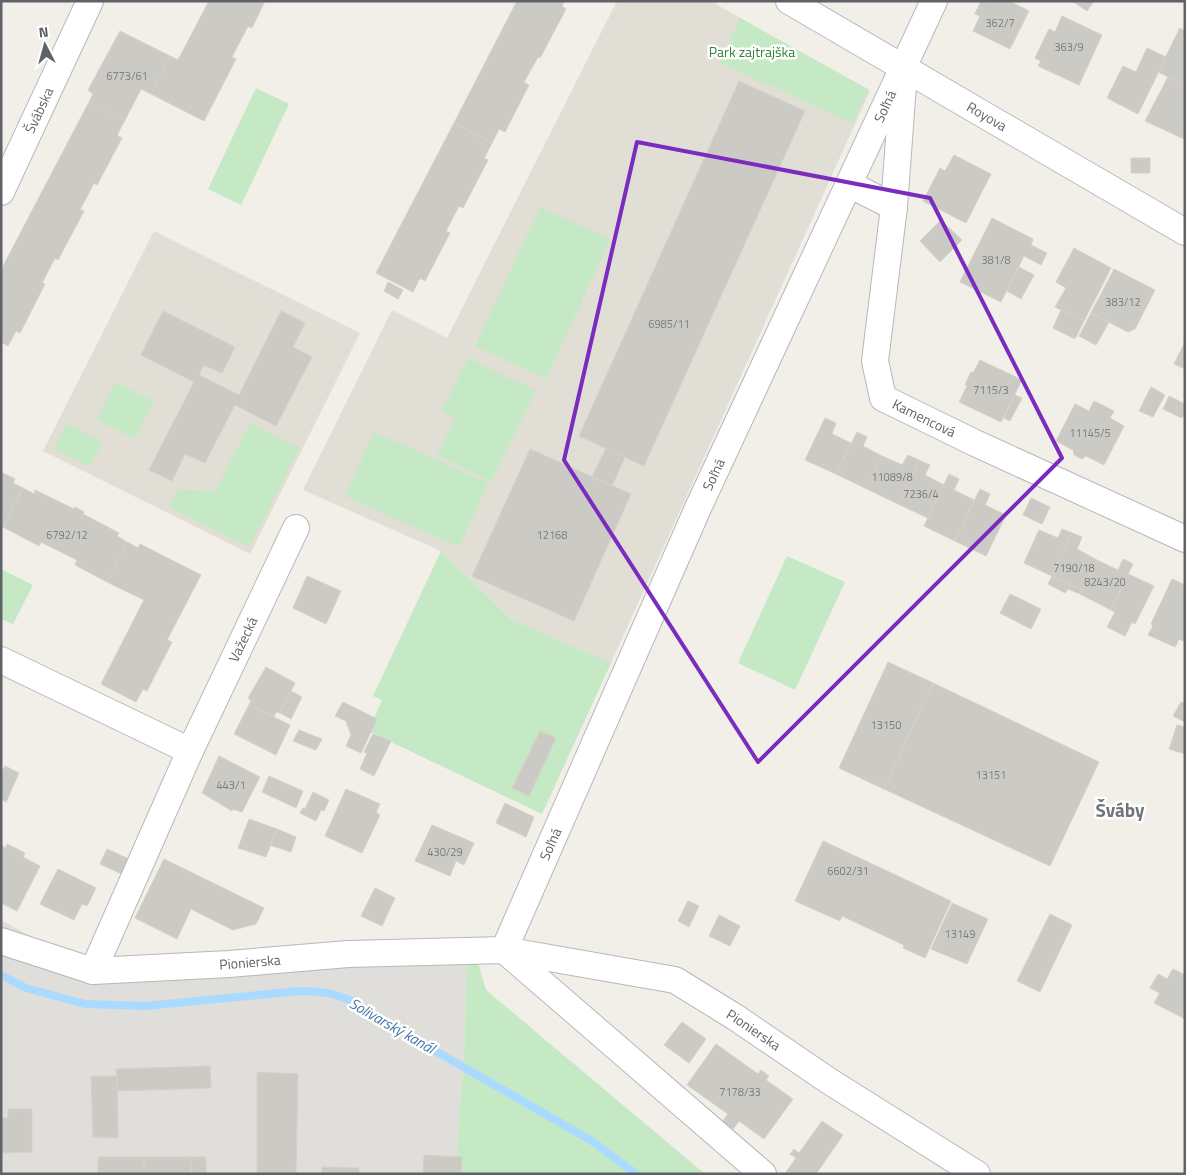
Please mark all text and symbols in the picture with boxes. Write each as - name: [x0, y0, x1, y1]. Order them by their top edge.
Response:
- house number: 362/7: [985, 15, 1015, 31]
- north arrow: [20, 20, 70, 70]
- text: N: [38, 21, 50, 43]
- house number: 363/9: [1054, 39, 1084, 55]
- park label: Park zajtrajška: [709, 41, 795, 62]
- house number: 6773/61: [106, 68, 148, 84]
- street label: Švábska: [19, 84, 58, 137]
- street label: Soľná: [868, 87, 901, 126]
- street label: Royova: [963, 96, 1011, 136]
- house number: 381/8: [981, 252, 1011, 268]
- house number: 383/12: [1105, 294, 1141, 310]
- house number: 6985/11: [648, 316, 690, 332]
- house number: 7115/3: [973, 382, 1009, 398]
- street label: Kamencová: [889, 393, 959, 442]
- house number: 11145/5: [1069, 425, 1111, 441]
- street label: Soľná: [697, 455, 730, 494]
- house number: 11089/8: [871, 469, 913, 485]
- house number: 7236/4: [903, 486, 939, 502]
- house number: 6792/12: [46, 527, 88, 543]
- house number: 12168: [537, 527, 567, 543]
- house number: 7190/18: [1053, 560, 1095, 576]
- house number: 8243/20: [1084, 574, 1126, 590]
- street label: Važecká: [223, 613, 262, 665]
- house number: 13150: [871, 717, 901, 733]
- house number: 13151: [976, 767, 1006, 783]
- house number: 443/1: [216, 777, 246, 793]
- district label: Šváby: [1096, 795, 1145, 824]
- street label: Soľná: [534, 824, 566, 863]
- house number: 430/29: [427, 844, 463, 860]
- house number: 6602/31: [827, 863, 869, 879]
- house number: 13149: [945, 926, 975, 942]
- street label: Pionierska: [219, 949, 281, 974]
- water label: Solivarský kanál: [345, 992, 441, 1060]
- street label: Pionierska: [723, 1003, 785, 1055]
- house number: 7178/33: [719, 1084, 761, 1100]

